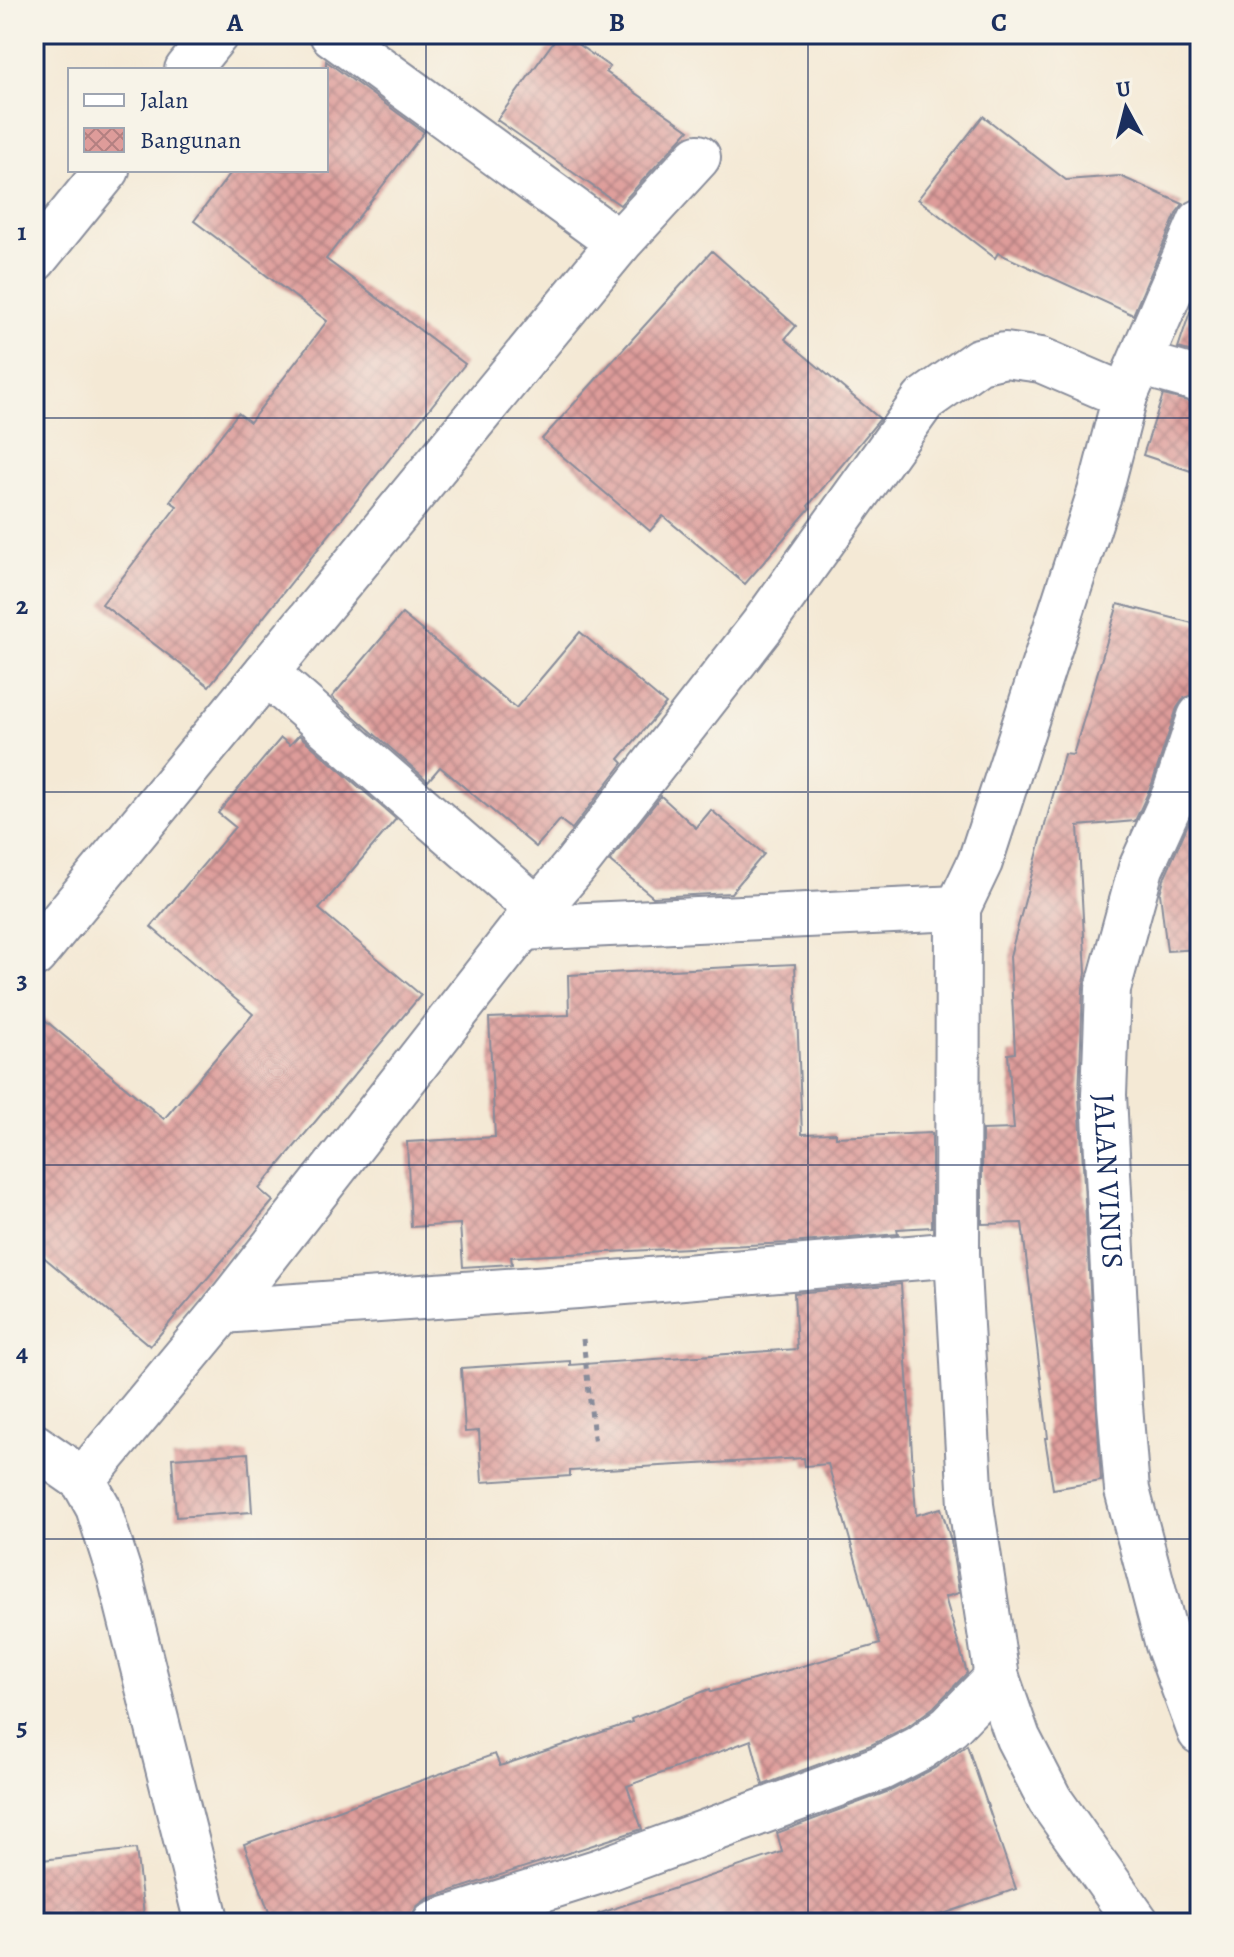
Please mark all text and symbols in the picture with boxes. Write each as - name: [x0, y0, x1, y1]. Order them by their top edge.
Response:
- text: A: [226, 5, 244, 40]
- text: B: [609, 5, 625, 40]
- text: C: [991, 5, 1007, 40]
- legend: [68, 68, 328, 172]
- north arrow: [1086, 68, 1166, 148]
- text: U: [1115, 73, 1133, 105]
- text: Jalan: [140, 84, 189, 116]
- text: Bangunan: [140, 124, 241, 156]
- text: 1: [17, 214, 27, 249]
- text: 2: [16, 588, 29, 623]
- text: 3: [16, 962, 28, 997]
- street label: JALAN VINUS: [1084, 1093, 1133, 1270]
- text: 4: [16, 1335, 28, 1370]
- text: 5: [16, 1709, 28, 1744]

